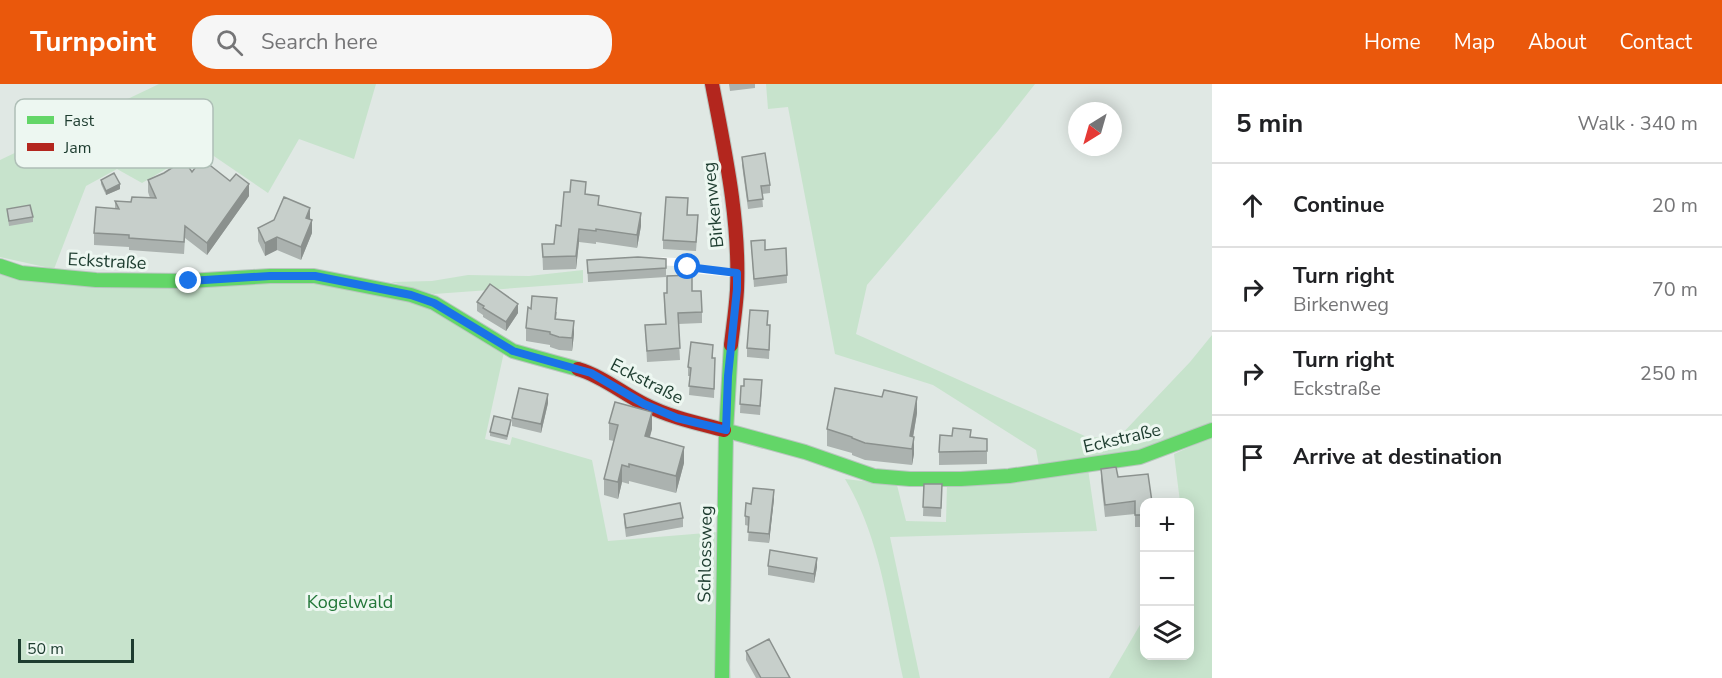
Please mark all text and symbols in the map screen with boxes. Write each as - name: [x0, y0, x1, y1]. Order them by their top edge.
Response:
- search box: [192, 15, 612, 69]
- text: Turnpoint: [30, 23, 156, 61]
- icon: search: [213, 26, 246, 59]
- text: Search here: [261, 27, 378, 57]
- text: Home: [1364, 28, 1421, 56]
- text: Map: [1454, 28, 1495, 56]
- text: About: [1528, 28, 1586, 56]
- text: Contact: [1619, 28, 1692, 56]
- legend: [15, 99, 213, 168]
- north arrow: [1068, 102, 1122, 156]
- text: 5 min: [1236, 106, 1303, 141]
- text: Fast: [64, 110, 95, 132]
- text: Walk · 340 m: [1578, 110, 1698, 137]
- text: Jam: [63, 137, 91, 159]
- street label: Birkenweg: [697, 161, 729, 249]
- icon: ahead: [1236, 189, 1269, 222]
- text: Continue: [1293, 190, 1384, 220]
- text: 20 m: [1652, 192, 1698, 219]
- street label: Eckstraße: [67, 247, 147, 275]
- route start: [674, 253, 700, 279]
- text: Turn right: [1293, 261, 1394, 291]
- route end: [175, 267, 201, 293]
- icon: right: [1236, 273, 1269, 306]
- text: 70 m: [1652, 276, 1698, 303]
- text: Birkenweg: [1293, 291, 1389, 318]
- text: Turn right: [1293, 345, 1394, 375]
- street label: Eckstraße: [606, 352, 688, 410]
- icon: right: [1236, 357, 1269, 390]
- text: 250 m: [1640, 360, 1698, 387]
- text: Eckstraße: [1293, 375, 1381, 402]
- street label: Eckstraße: [1081, 417, 1163, 459]
- icon: arrive: [1236, 441, 1269, 474]
- text: Arrive at destination: [1293, 442, 1502, 472]
- map controls: [1140, 498, 1194, 660]
- button: +: [1140, 498, 1194, 552]
- street label: Schlossweg: [692, 505, 718, 603]
- button: −: [1140, 552, 1194, 606]
- park label: Kogelwald: [307, 590, 393, 614]
- button: layers: [1140, 606, 1194, 660]
- scale bar: [18, 636, 134, 664]
- text: 50 m: [27, 638, 64, 660]

